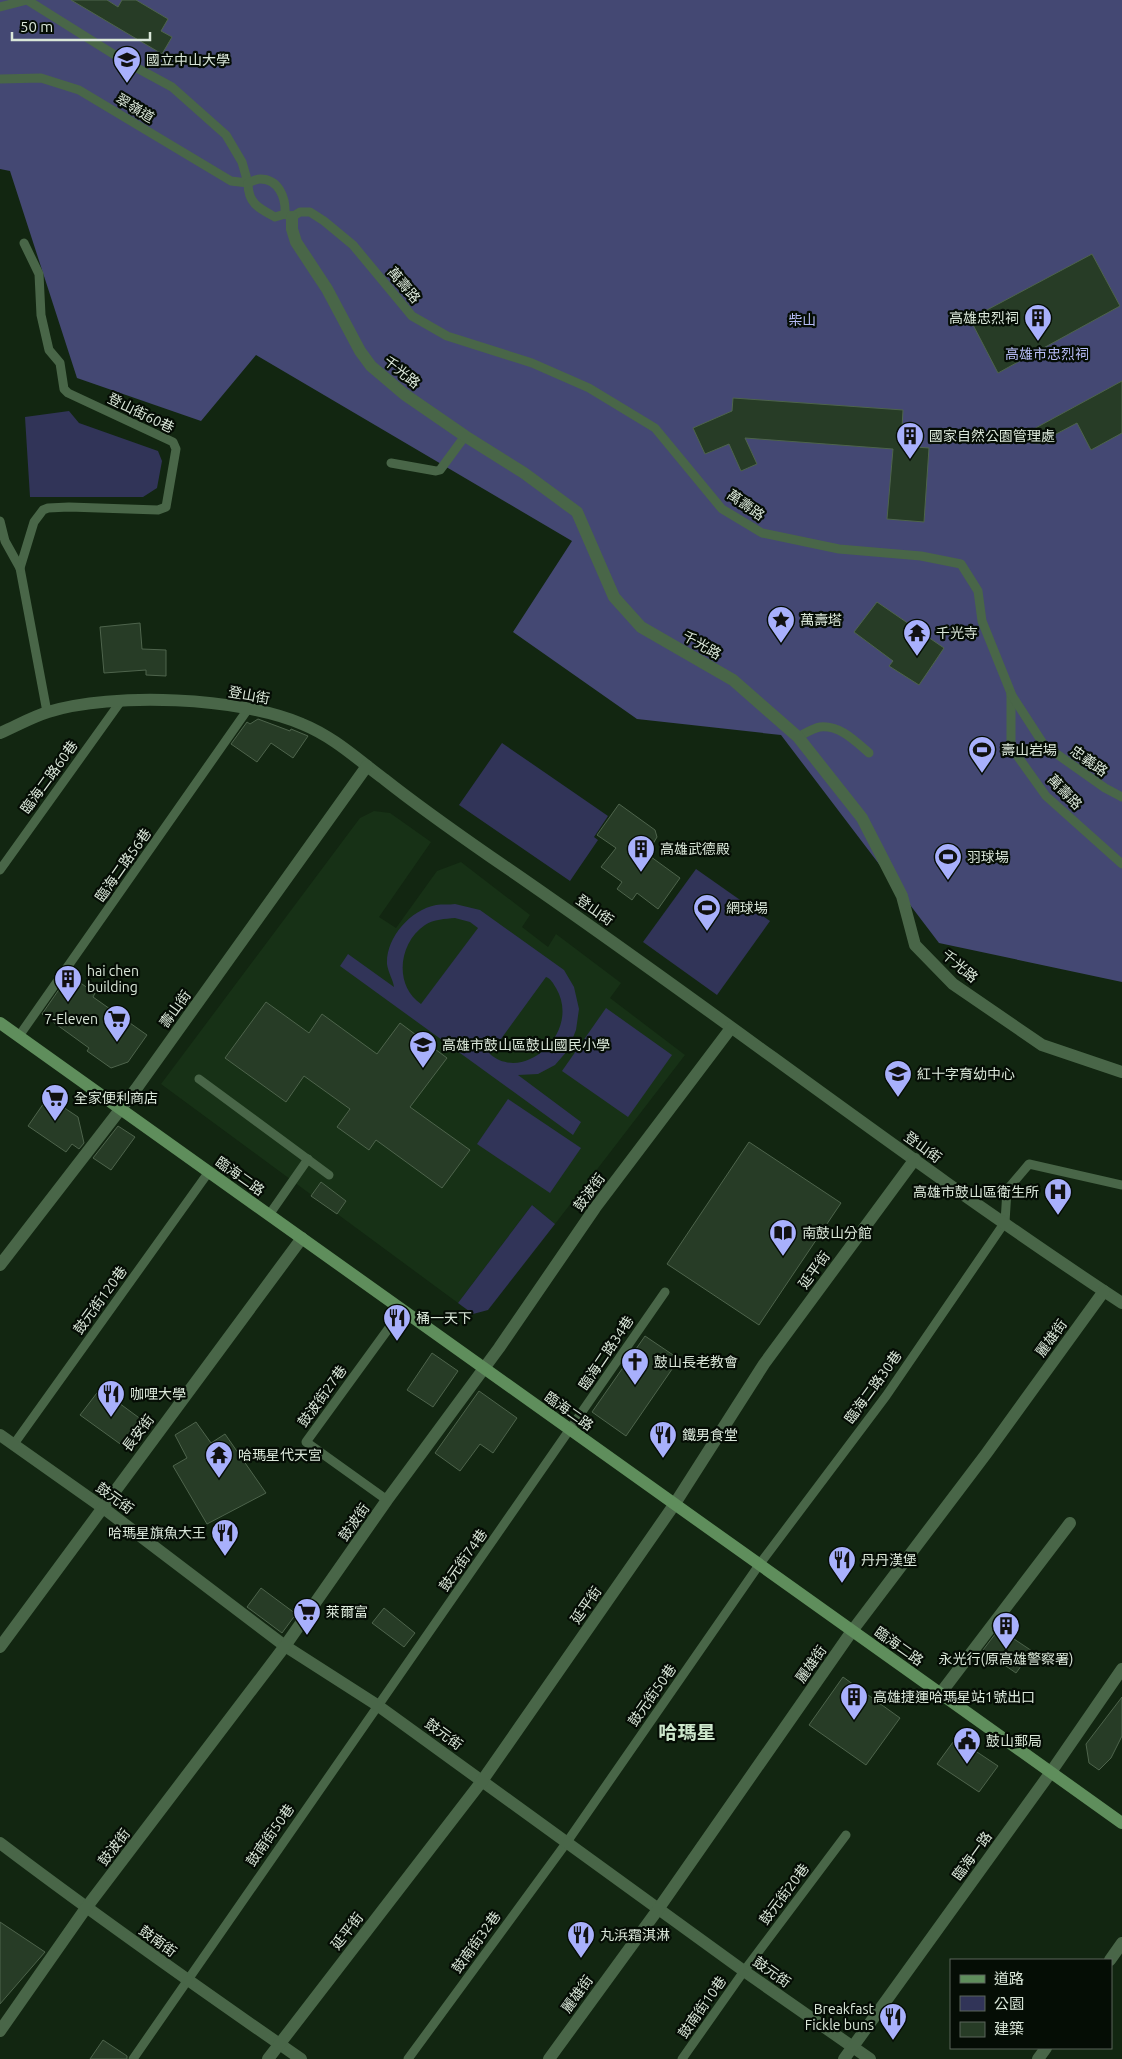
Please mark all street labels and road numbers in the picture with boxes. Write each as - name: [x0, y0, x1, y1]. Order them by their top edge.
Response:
- street label: 翠嶺道: [113, 90, 157, 126]
- street label: 萬壽路: [384, 264, 424, 306]
- street label: 千光路: [381, 353, 423, 391]
- street label: 登山街60巷: [105, 390, 177, 436]
- street label: 萬壽路: [724, 486, 768, 524]
- street label: 千光路: [680, 628, 724, 662]
- street label: 登山街: [227, 683, 271, 707]
- street label: 臨海二路60巷: [17, 738, 81, 816]
- street label: 忠義路: [1067, 742, 1111, 780]
- street label: 萬壽路: [1045, 771, 1085, 813]
- street label: 臨海二路56巷: [92, 825, 154, 905]
- street label: 登山街: [573, 891, 617, 929]
- street label: 千光路: [939, 946, 981, 986]
- street label: 壽山街: [156, 987, 194, 1031]
- street label: 登山街: [901, 1128, 945, 1166]
- street label: 臨海二路: [212, 1153, 268, 1199]
- street label: 鼓波街: [570, 1170, 608, 1214]
- street label: 延平街: [795, 1248, 833, 1292]
- street label: 鼓元街120巷: [70, 1263, 130, 1337]
- street label: 臨海二路34巷: [575, 1313, 637, 1393]
- street label: 麗雄街: [1032, 1316, 1070, 1360]
- street label: 臨海二路30巷: [841, 1348, 905, 1426]
- street label: 鼓波街27巷: [294, 1362, 350, 1430]
- street label: 臨海二路: [541, 1388, 597, 1434]
- street label: 長安街: [119, 1411, 157, 1455]
- street label: 鼓元街: [93, 1479, 137, 1517]
- street label: 鼓波街: [335, 1500, 373, 1544]
- street label: 鼓元街74巷: [436, 1526, 490, 1594]
- street label: 延平街: [567, 1583, 605, 1627]
- street label: 臨海二路: [871, 1623, 927, 1669]
- street label: 麗雄街: [792, 1642, 830, 1686]
- street label: 鼓元街50巷: [625, 1661, 679, 1729]
- street label: 鼓元街: [422, 1715, 466, 1753]
- street label: 鼓南街50巷: [243, 1801, 297, 1869]
- street label: 鼓波街: [95, 1825, 133, 1869]
- street label: 臨海一路: [949, 1829, 995, 1883]
- street label: 鼓元街20巷: [756, 1861, 812, 1927]
- street label: 鼓南街32巷: [448, 1908, 504, 1976]
- street label: 延平街: [328, 1910, 366, 1952]
- street label: 鼓南街: [136, 1922, 180, 1960]
- street label: 鼓元街: [750, 1953, 794, 1991]
- street label: 麗雄街: [558, 1972, 596, 2016]
- street label: 鼓南街10巷: [675, 1973, 729, 2041]

